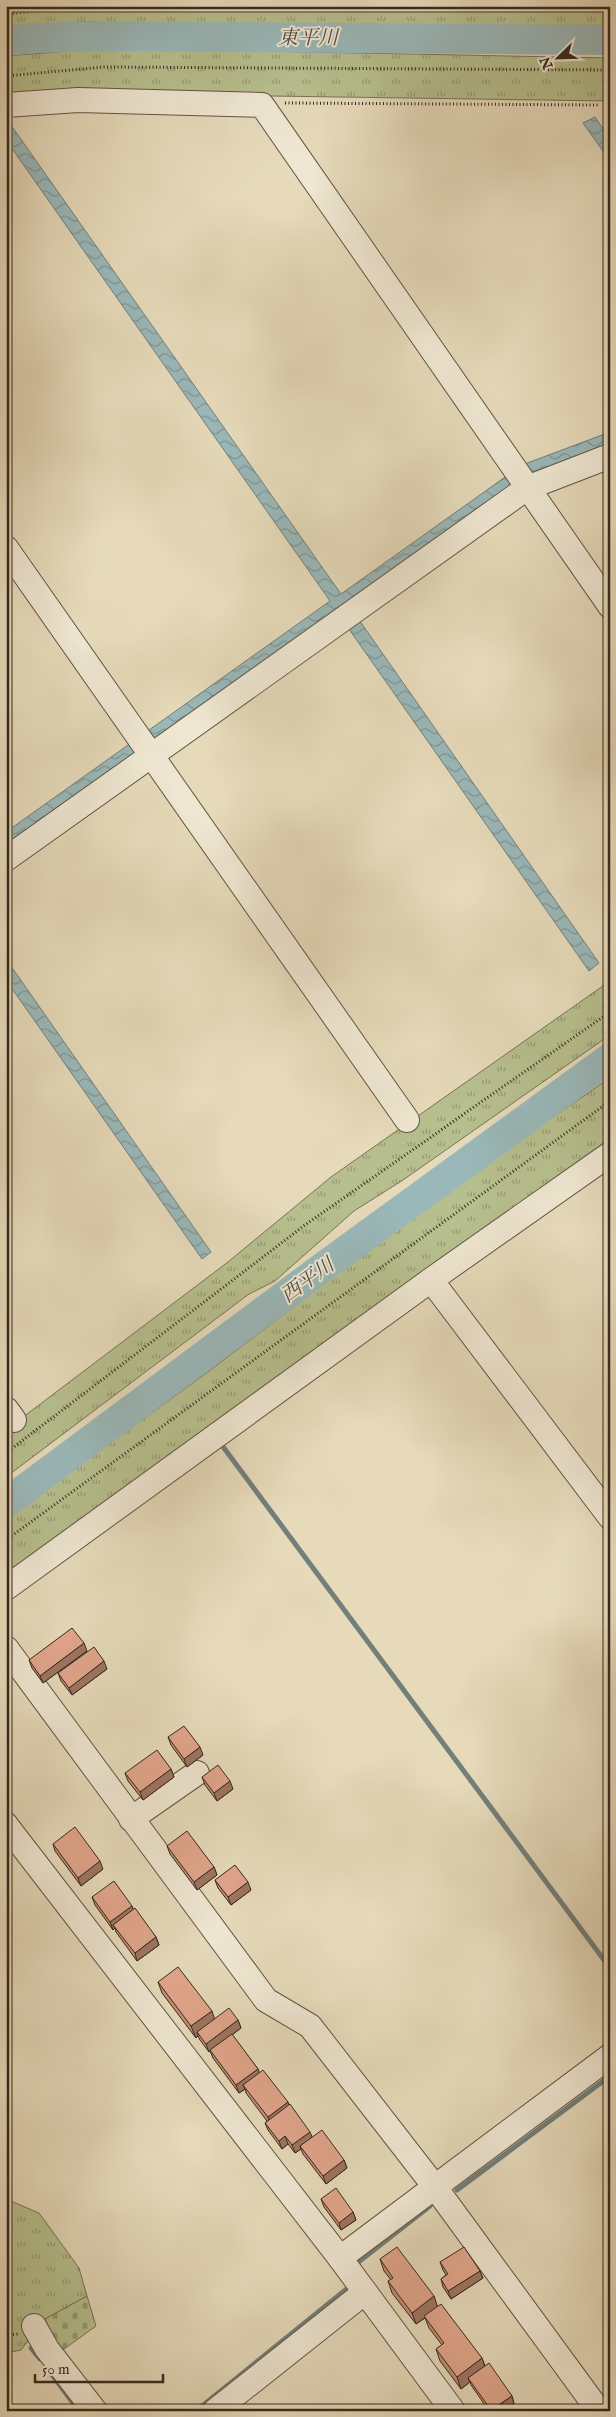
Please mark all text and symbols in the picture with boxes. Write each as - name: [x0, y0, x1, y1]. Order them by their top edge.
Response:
- water label: 東平川: [278, 26, 340, 51]
- north arrow: [534, 32, 584, 82]
- text: N: [536, 54, 558, 73]
- water label: 西平川: [276, 1252, 341, 1309]
- scale bar: [35, 2352, 162, 2384]
- text: 50 m: [42, 2360, 70, 2379]

